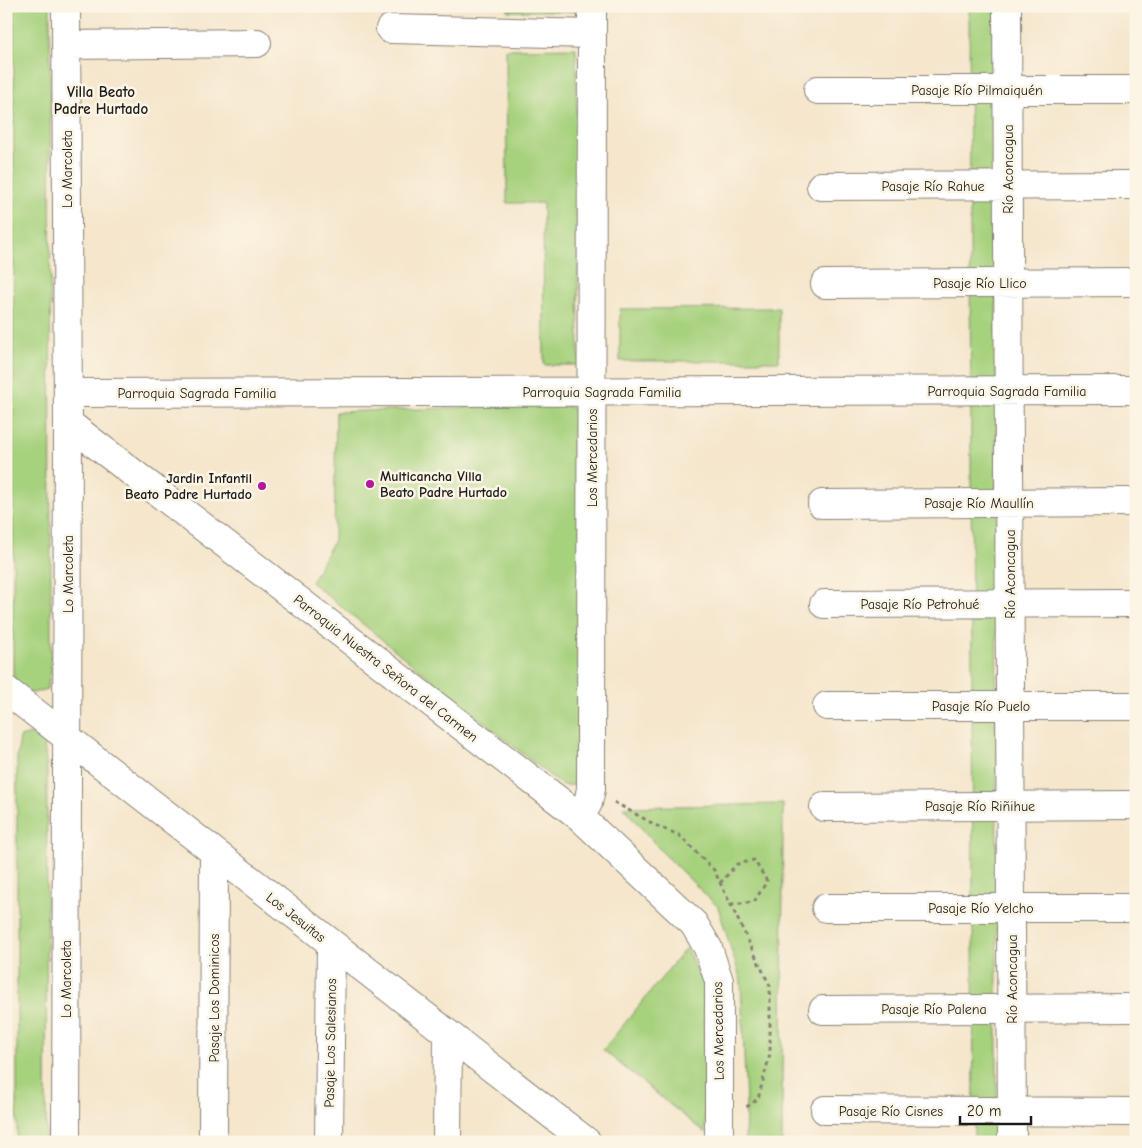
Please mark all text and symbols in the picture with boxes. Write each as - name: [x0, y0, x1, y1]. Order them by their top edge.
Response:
- street label: Pasaje Río Pilmaiquén: [911, 82, 1043, 99]
- district label: Villa Beato Padre Hurtado: [54, 83, 148, 118]
- street label: Río Aconcagua: [1000, 124, 1017, 214]
- street label: Lo Marcoleta: [59, 130, 76, 208]
- street label: Pasaje Río Rahue: [881, 178, 985, 195]
- street label: Pasaje Río Llico: [933, 275, 1027, 292]
- street label: Parroquia Sagrada Familia: [927, 383, 1087, 400]
- street label: Parroquia Sagrada Familia: [522, 384, 682, 401]
- street label: Parroquia Sagrada Familia: [117, 385, 277, 402]
- street label: Los Mercedarios: [584, 408, 601, 507]
- place label: Multicancha Villa Beato Padre Hurtado: [380, 468, 507, 501]
- place label: Jardin Infantil Beato Padre Hurtado: [125, 470, 252, 503]
- marker: Multicancha Villa Beato Padre Hurtado: [364, 478, 376, 490]
- marker: Jardin Infantil Beato Padre Hurtado: [256, 480, 268, 492]
- street label: Pasaje Río Maullín: [924, 495, 1034, 512]
- street label: Río Aconcagua: [1002, 529, 1019, 619]
- street label: Lo Marcoleta: [60, 535, 77, 613]
- street label: Parroquia Nuestra Señora del Carmen: [290, 591, 481, 746]
- street label: Pasaje Río Petrohué: [861, 596, 979, 613]
- street label: Pasaje Río Puelo: [932, 698, 1030, 715]
- street label: Pasaje Río Riñihue: [925, 798, 1035, 815]
- street label: Los Jesuitas: [263, 889, 329, 946]
- street label: Pasaje Río Yelcho: [928, 900, 1034, 917]
- street label: Pasaje Los Dominicos: [206, 933, 223, 1062]
- street label: Río Aconcagua: [1004, 934, 1021, 1024]
- street label: Lo Marcoleta: [58, 940, 75, 1018]
- street label: Pasaje Los Salesianos: [321, 978, 340, 1108]
- street label: Los Mercedarios: [709, 981, 728, 1080]
- street label: Pasaje Río Palena: [881, 1001, 987, 1018]
- scale bar: [960, 1093, 1031, 1125]
- text: 20 m: [967, 1102, 1001, 1120]
- street label: Pasaje Río Cisnes: [839, 1103, 943, 1120]

